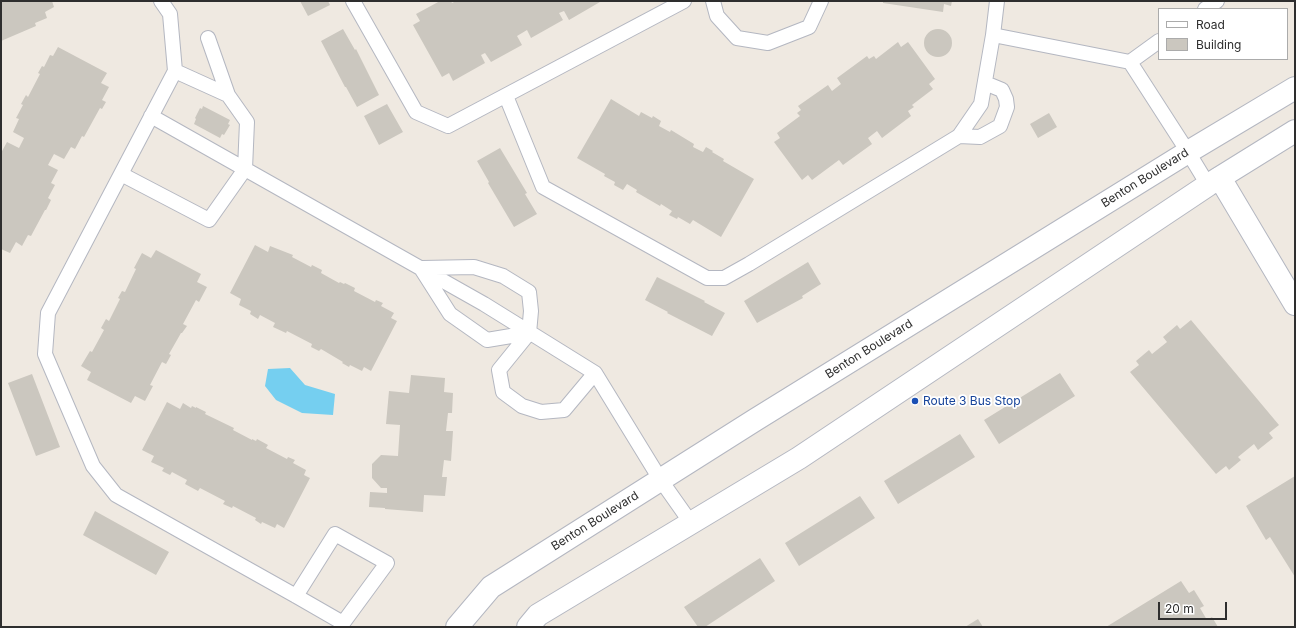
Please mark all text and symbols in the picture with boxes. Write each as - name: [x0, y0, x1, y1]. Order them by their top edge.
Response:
- legend: [1158, 8, 1288, 60]
- text: Road: [1196, 17, 1225, 32]
- text: Building: [1196, 37, 1241, 52]
- street label: Benton Boulevard: [1099, 145, 1191, 211]
- street label: Benton Boulevard: [823, 316, 915, 382]
- place label: Route 3 Bus Stop: [923, 394, 1021, 408]
- marker: Route 3 Bus Stop: [910, 396, 920, 406]
- street label: Benton Boulevard: [549, 488, 641, 554]
- scale bar: [1160, 594, 1229, 620]
- text: 20 m: [1165, 601, 1194, 616]

